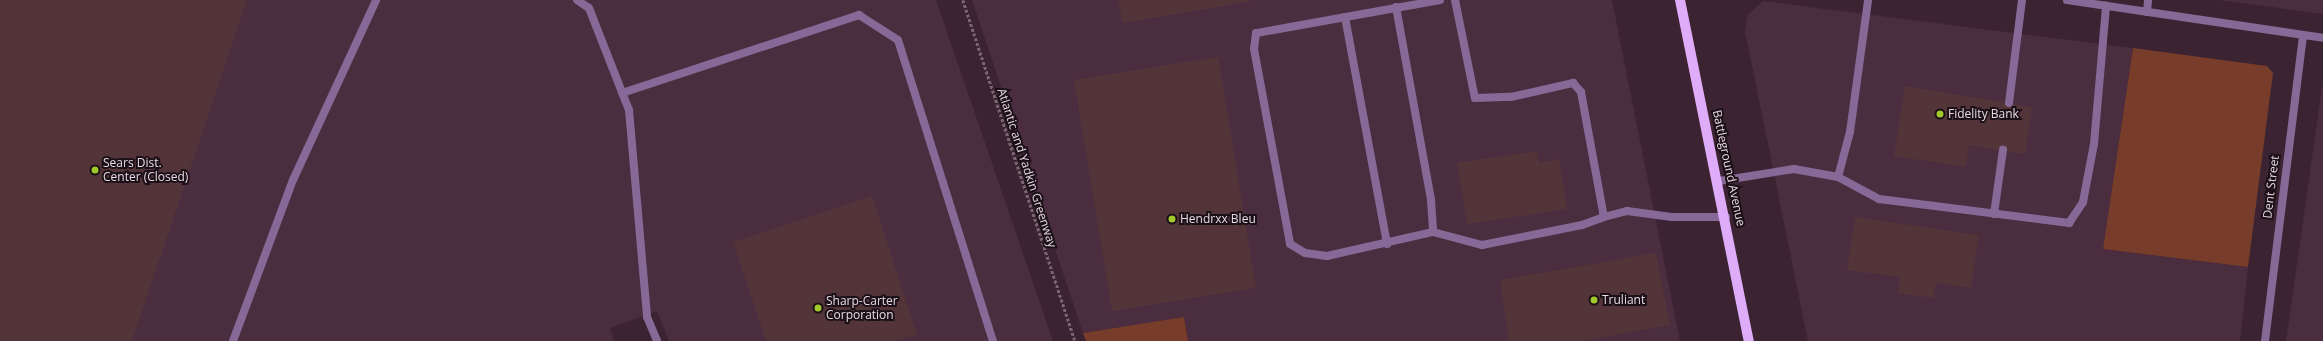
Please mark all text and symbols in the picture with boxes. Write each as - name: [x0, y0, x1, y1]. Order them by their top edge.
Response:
- street label: Atlantic and Yadkin Greenway: [994, 87, 1060, 249]
- place label: Fidelity Bank: [1948, 107, 2019, 121]
- street label: Battleground Avenue: [1710, 109, 1748, 227]
- marker: Fidelity Bank: [1935, 109, 1945, 119]
- street label: Dent Street: [2260, 155, 2282, 219]
- place label: Sears Dist. Center (Closed): [103, 156, 188, 184]
- marker: Sears Dist. Center (Closed): [90, 165, 100, 175]
- place label: Hendrxx Bleu: [1180, 212, 1256, 226]
- marker: Hendrxx Bleu: [1167, 214, 1177, 224]
- place label: Truliant: [1602, 293, 1645, 307]
- place label: Sharp-Carter Corporation: [826, 294, 898, 322]
- marker: Truliant: [1589, 295, 1599, 305]
- marker: Sharp-Carter Corporation: [813, 303, 823, 313]

